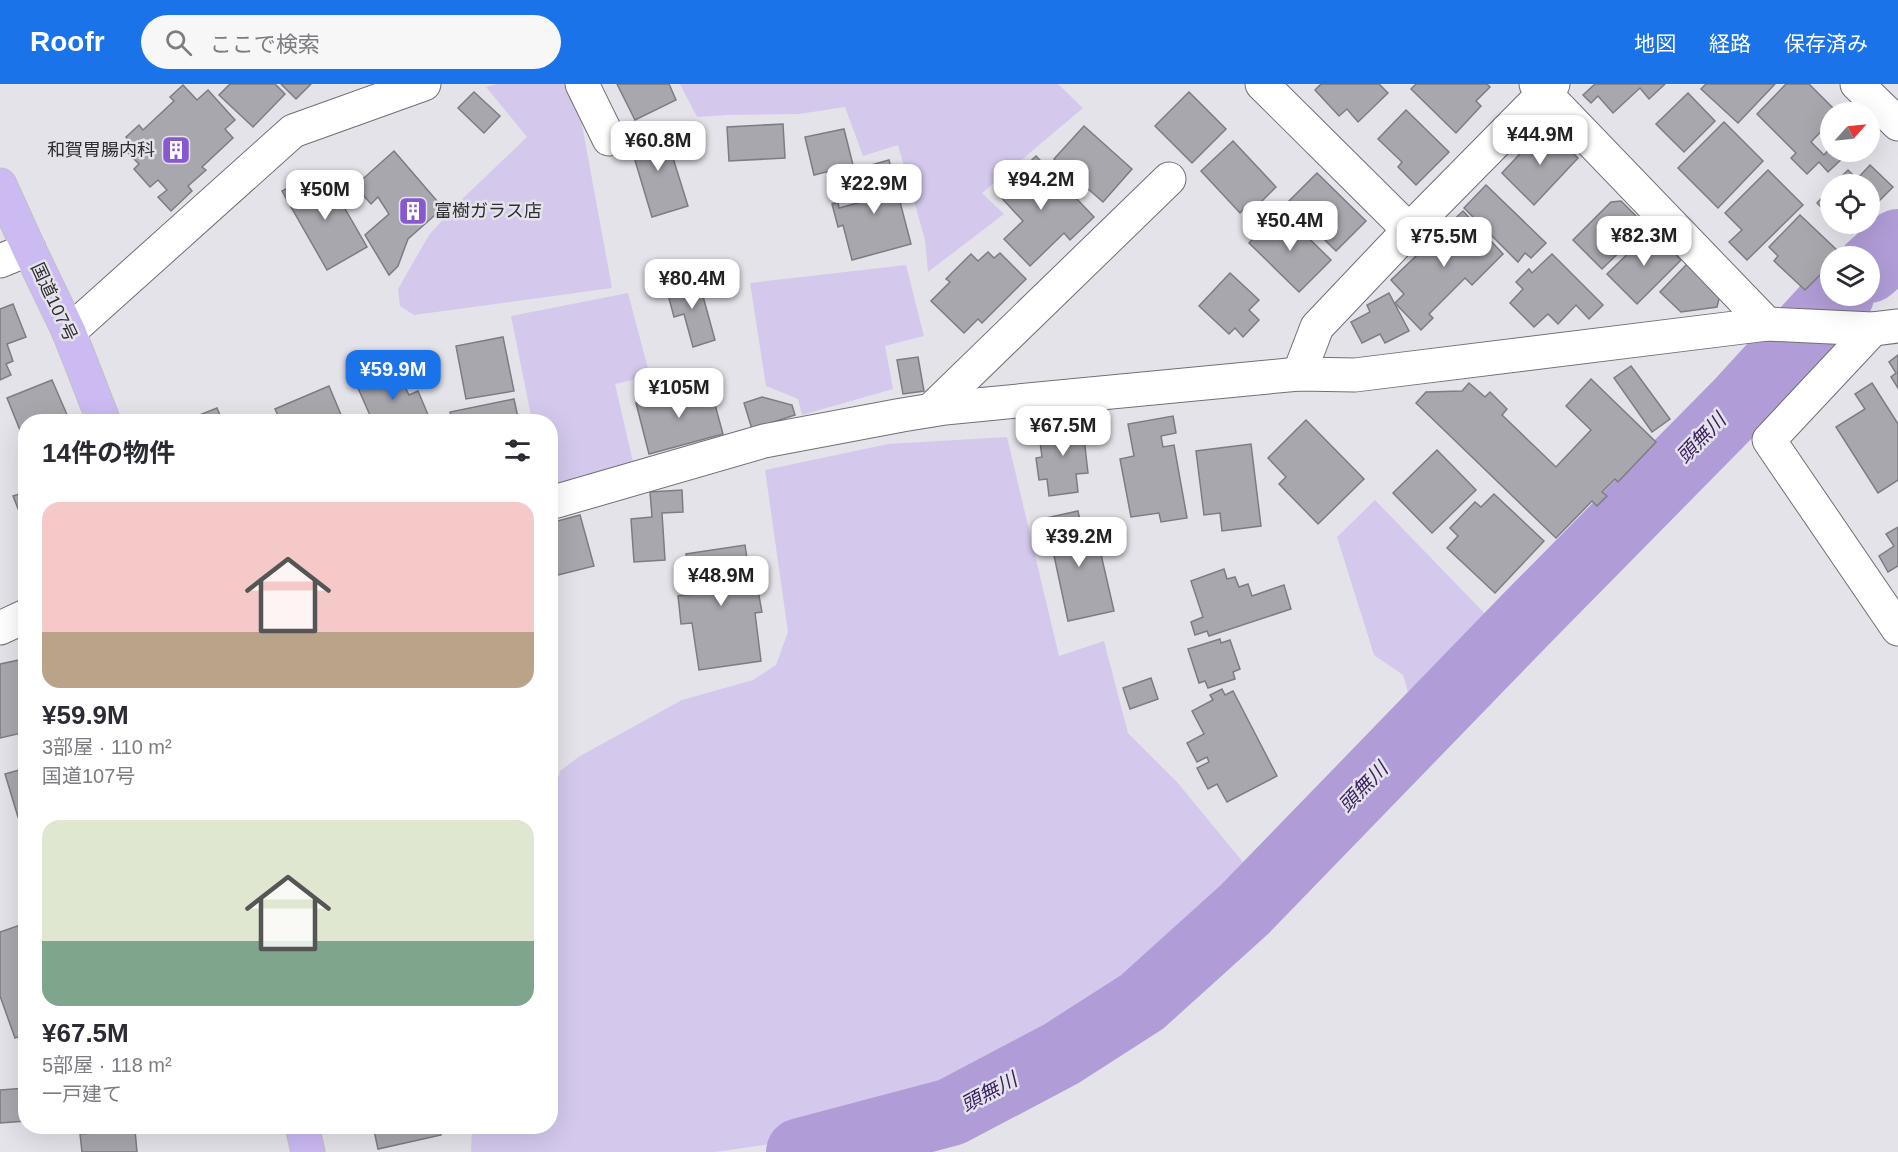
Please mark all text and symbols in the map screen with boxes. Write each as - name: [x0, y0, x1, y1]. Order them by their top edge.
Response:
- search box: [141, 15, 561, 69]
- text: Roofr: [30, 26, 105, 57]
- icon: search: [162, 26, 195, 59]
- text: ここで検索: [210, 32, 320, 57]
- text: 地図: [1634, 32, 1676, 55]
- text: 経路: [1709, 32, 1751, 55]
- text: 保存済み: [1784, 32, 1868, 55]
- north arrow: [1820, 102, 1880, 162]
- map controls: [1820, 102, 1880, 306]
- pin: ¥44.9M: [1491, 115, 1589, 166]
- pin: ¥60.8M: [609, 121, 707, 172]
- text: ¥44.9M: [1507, 123, 1573, 145]
- text: ¥60.8M: [625, 129, 691, 151]
- building icon: 和賀胃腸内科: [160, 134, 192, 166]
- place label: 和賀胃腸内科: [47, 140, 155, 160]
- pin: ¥94.2M: [992, 160, 1090, 211]
- pin: ¥22.9M: [825, 164, 923, 215]
- text: ¥94.2M: [1008, 168, 1074, 190]
- pin: ¥50M: [289, 170, 361, 221]
- text: ¥22.9M: [841, 172, 907, 194]
- button: locate: [1820, 174, 1880, 234]
- text: ¥50M: [300, 178, 350, 200]
- building icon: 富樹ガラス店: [397, 195, 429, 227]
- place label: 富樹ガラス店: [434, 201, 542, 221]
- pin: ¥50.4M: [1241, 201, 1339, 252]
- text: ¥50.4M: [1257, 209, 1323, 231]
- pin: ¥82.3M: [1595, 216, 1693, 267]
- pin: ¥75.5M: [1395, 217, 1493, 268]
- text: ¥82.3M: [1611, 224, 1677, 246]
- text: ¥75.5M: [1411, 225, 1477, 247]
- button: layers: [1820, 246, 1880, 306]
- pin: ¥80.4M: [643, 259, 741, 310]
- street label: 国道107号: [27, 260, 81, 344]
- text: ¥80.4M: [659, 267, 725, 289]
- pin: ¥59.9M: [344, 350, 442, 401]
- text: ¥59.9M: [360, 358, 426, 380]
- pin: ¥105M: [637, 368, 721, 419]
- text: ¥105M: [648, 376, 710, 398]
- pin: ¥67.5M: [1014, 406, 1112, 457]
- water label: 頭無川: [1672, 407, 1731, 467]
- text: ¥67.5M: [1030, 414, 1096, 436]
- icon: filters: [501, 434, 534, 467]
- text: 14件の物件: [42, 438, 175, 468]
- pin: ¥39.2M: [1030, 517, 1128, 568]
- text: ¥39.2M: [1046, 525, 1112, 547]
- icon: home: [234, 541, 342, 649]
- pin: ¥48.9M: [672, 556, 770, 607]
- text: ¥48.9M: [688, 564, 754, 586]
- text: ¥59.9M: [42, 700, 129, 730]
- text: 3部屋 · 110 m²: [42, 736, 172, 758]
- water label: 頭無川: [1334, 756, 1393, 816]
- text: 国道107号: [42, 765, 135, 787]
- icon: home: [234, 859, 342, 967]
- text: ¥67.5M: [42, 1018, 129, 1048]
- text: 5部屋 · 118 m²: [42, 1054, 172, 1076]
- water label: 頭無川: [957, 1067, 1022, 1116]
- text: 一戸建て: [42, 1083, 122, 1105]

